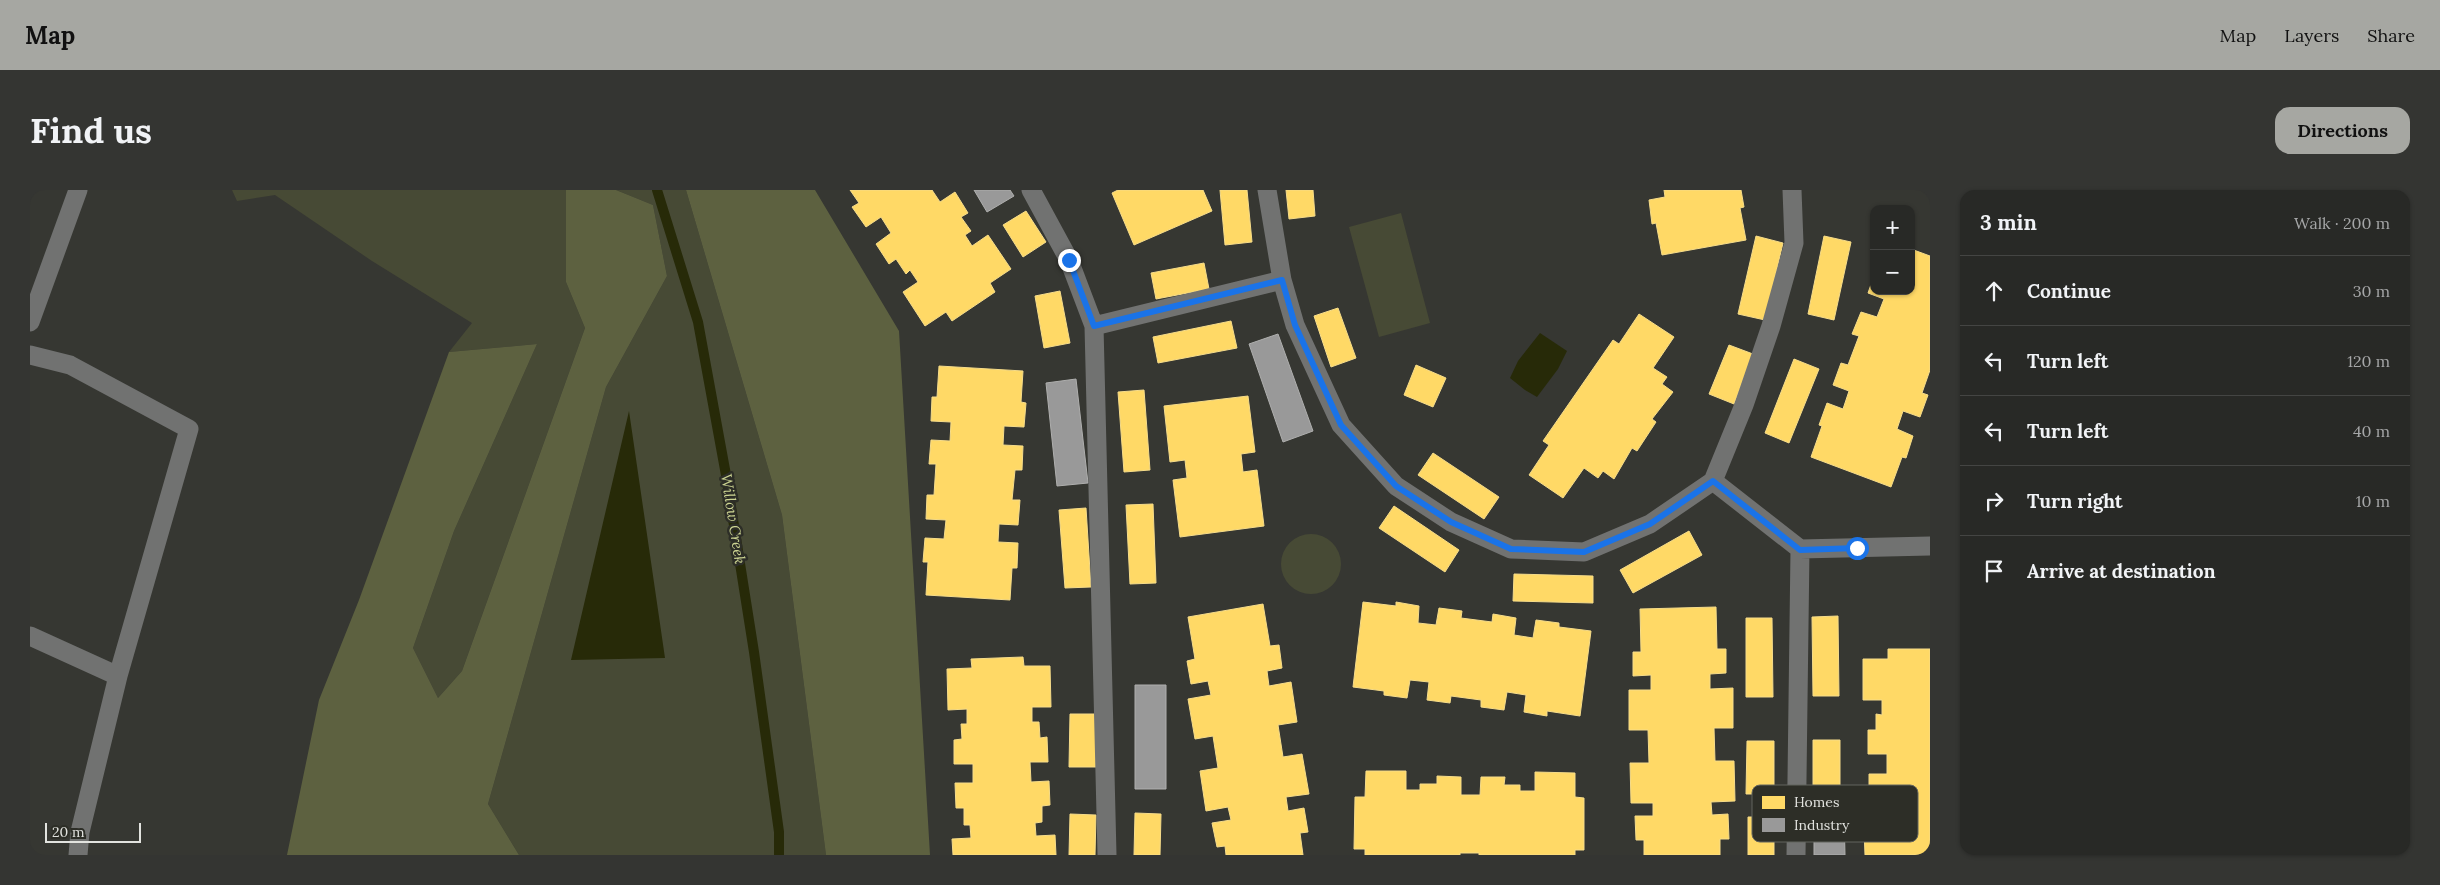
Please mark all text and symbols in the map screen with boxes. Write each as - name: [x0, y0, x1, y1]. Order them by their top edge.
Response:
- text: Map: [25, 20, 75, 51]
- text: Map: [2220, 24, 2256, 47]
- text: Layers: [2284, 24, 2339, 47]
- text: Share: [2367, 24, 2415, 47]
- button: Directions: [2275, 107, 2410, 154]
- text: Find us: [30, 108, 152, 153]
- map controls: [1870, 205, 1915, 295]
- button: +: [1870, 205, 1915, 250]
- text: 3 min: [1980, 209, 2037, 236]
- text: Walk · 200 m: [2294, 213, 2390, 233]
- route end: [1058, 249, 1081, 272]
- button: −: [1870, 250, 1915, 295]
- icon: ahead: [1980, 277, 2008, 305]
- text: Continue: [2027, 279, 2111, 303]
- text: 30 m: [2353, 281, 2390, 301]
- icon: left: [1980, 347, 2008, 375]
- text: Turn left: [2027, 349, 2108, 373]
- text: 120 m: [2347, 351, 2390, 371]
- icon: left: [1980, 417, 2008, 445]
- text: Turn left: [2027, 419, 2108, 443]
- text: 40 m: [2353, 421, 2390, 441]
- water label: Willow Creek: [717, 472, 750, 566]
- icon: right: [1980, 487, 2008, 515]
- text: Turn right: [2027, 489, 2123, 513]
- text: 10 m: [2356, 491, 2390, 511]
- route start: [1846, 537, 1869, 560]
- icon: arrive: [1980, 557, 2008, 585]
- text: Arrive at destination: [2027, 559, 2216, 583]
- legend: [1752, 785, 1918, 842]
- text: Homes: [1794, 793, 1839, 811]
- text: Industry: [1794, 816, 1850, 834]
- scale bar: [45, 820, 141, 843]
- text: 20 m: [52, 823, 84, 841]

